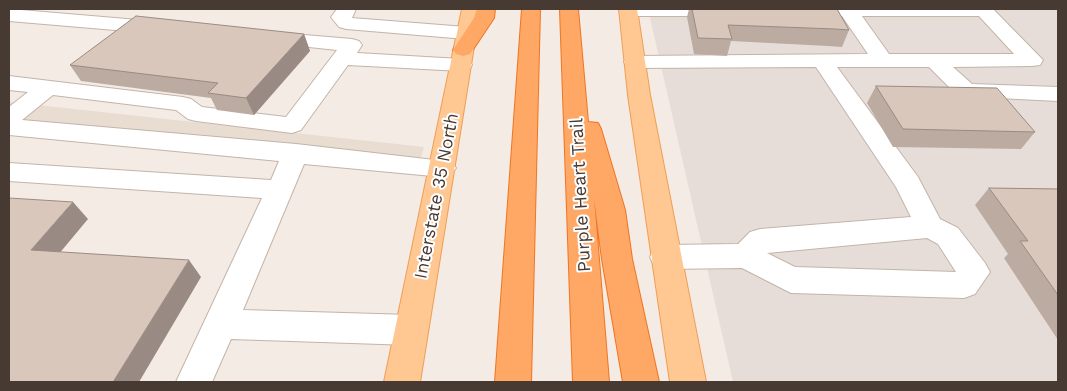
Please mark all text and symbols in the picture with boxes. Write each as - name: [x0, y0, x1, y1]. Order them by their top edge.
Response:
- street label: Interstate 35 North: [410, 111, 464, 281]
- street label: Purple Heart Trail: [566, 118, 596, 272]

